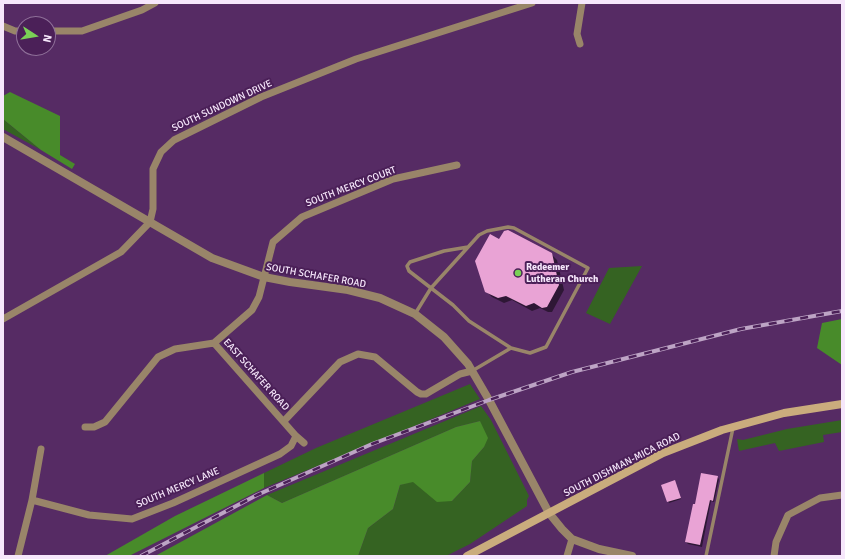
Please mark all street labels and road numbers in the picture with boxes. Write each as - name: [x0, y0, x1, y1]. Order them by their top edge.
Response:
- street label: SOUTH SUNDOWN DRIVE: [170, 78, 274, 134]
- street label: SOUTH MERCY COURT: [304, 164, 398, 210]
- street label: SOUTH SCHAFER ROAD: [265, 261, 367, 291]
- street label: EAST SCHAFER ROAD: [221, 337, 291, 413]
- street label: SOUTH DISHMAN-MICA ROAD: [562, 430, 682, 500]
- street label: SOUTH MERCY LANE: [135, 465, 221, 511]

